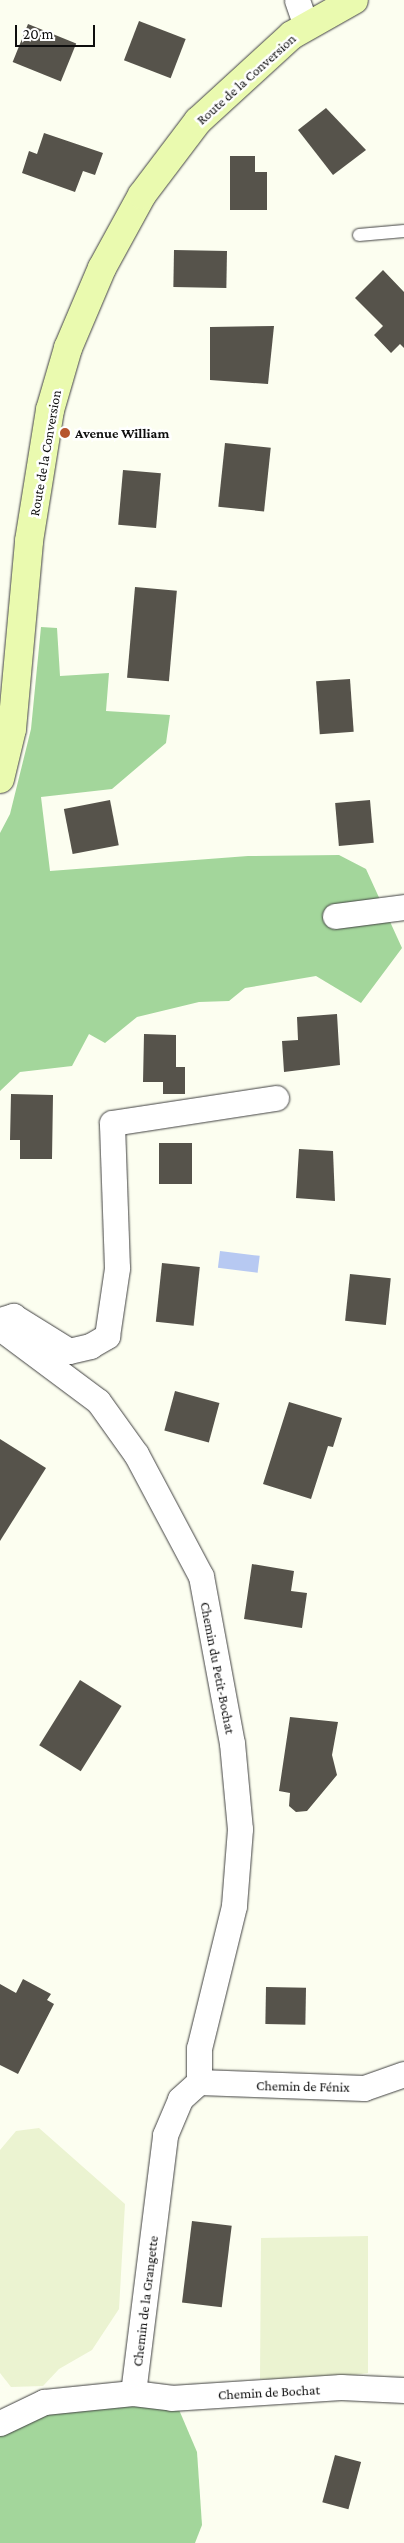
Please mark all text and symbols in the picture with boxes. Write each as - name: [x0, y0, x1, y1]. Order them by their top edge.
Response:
- scale bar: [18, 15, 98, 47]
- text: 20 m: [23, 26, 54, 42]
- street label: Route de la Conversion: [193, 30, 299, 128]
- street label: Route de la Conversion: [26, 389, 64, 517]
- place label: Avenue William: [75, 425, 169, 441]
- marker: Avenue William: [59, 427, 71, 439]
- street label: Chemin du Petit-Bochat: [197, 1601, 239, 1735]
- street label: Chemin de Fénix: [256, 2077, 350, 2095]
- street label: Chemin de la Grangette: [129, 2235, 161, 2367]
- street label: Chemin de Bochat: [218, 2381, 320, 2403]

